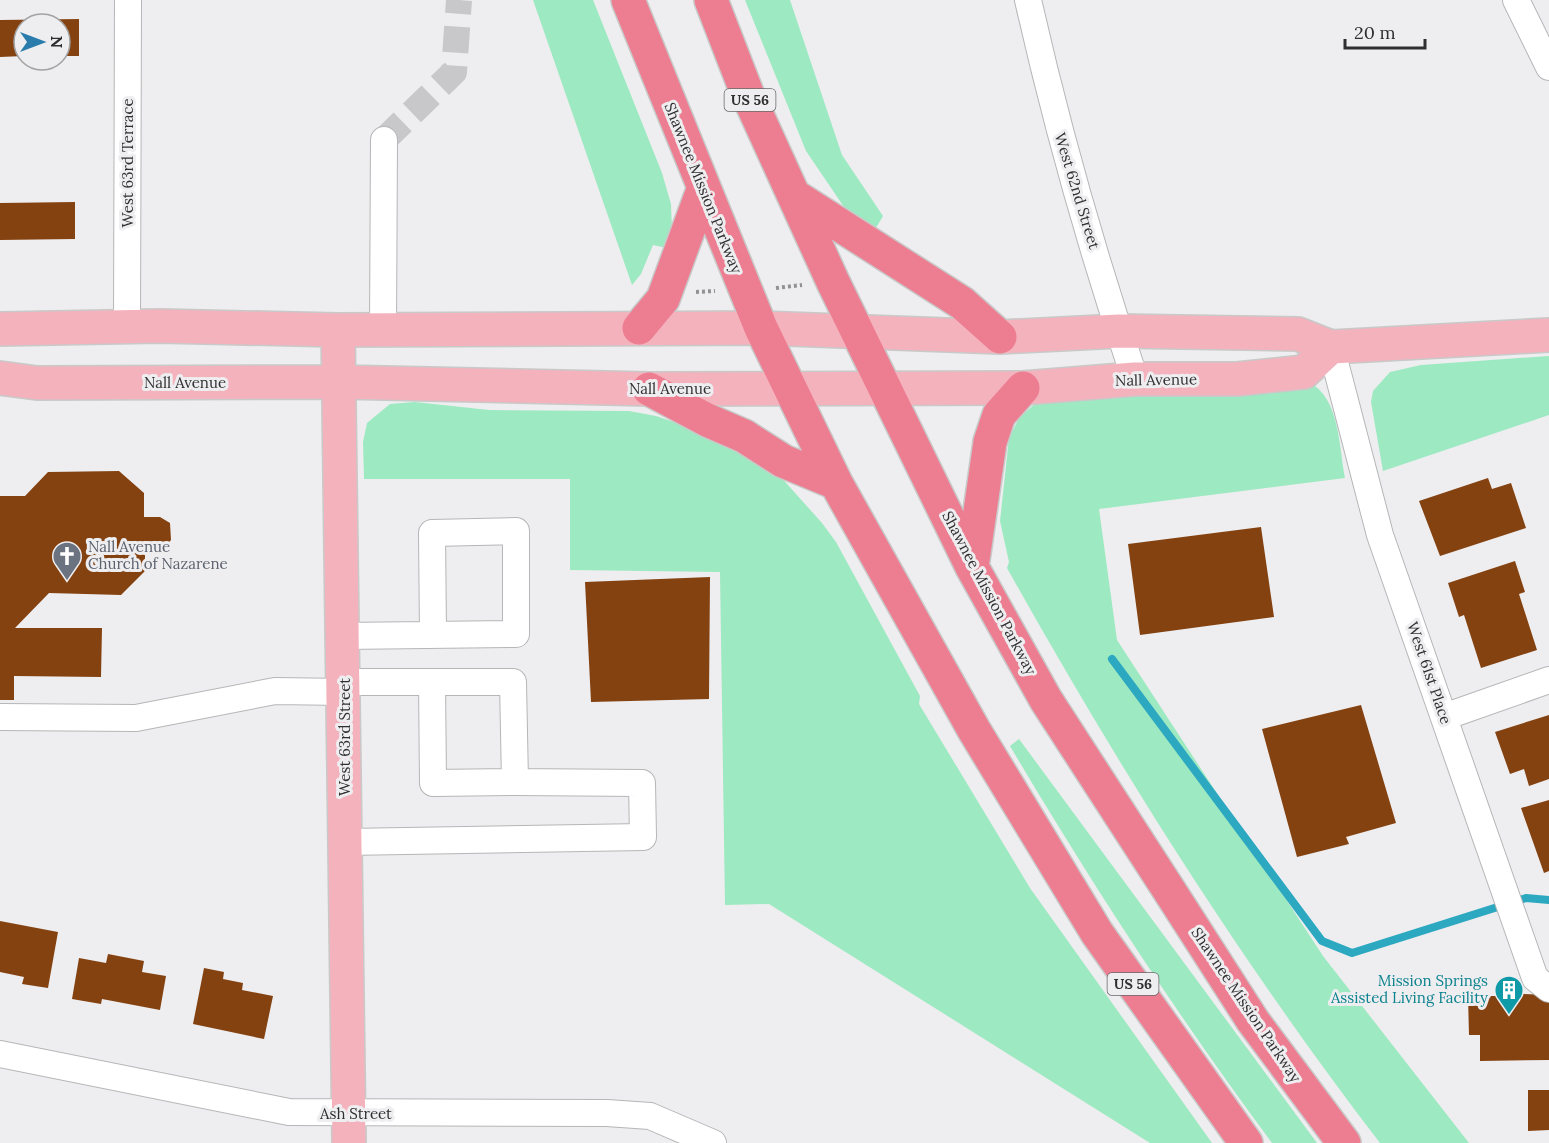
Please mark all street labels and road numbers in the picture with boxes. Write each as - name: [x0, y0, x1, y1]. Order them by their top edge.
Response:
- road number: US 56: [724, 89, 776, 111]
- street label: West 63rd Terrace: [118, 98, 137, 228]
- street label: Shawnee Mission Parkway: [660, 100, 747, 276]
- street label: West 62nd Street: [1051, 130, 1104, 251]
- street label: Nall Avenue: [1115, 369, 1197, 390]
- street label: Nall Avenue: [144, 373, 226, 392]
- street label: Nall Avenue: [629, 379, 711, 398]
- street label: Shawnee Mission Parkway: [938, 508, 1041, 678]
- street label: West 61st Place: [1403, 619, 1456, 726]
- street label: West 63rd Street: [335, 678, 354, 796]
- street label: Shawnee Mission Parkway: [1187, 924, 1305, 1086]
- road number: US 56: [1108, 973, 1158, 995]
- street label: Ash Street: [319, 1104, 392, 1123]

